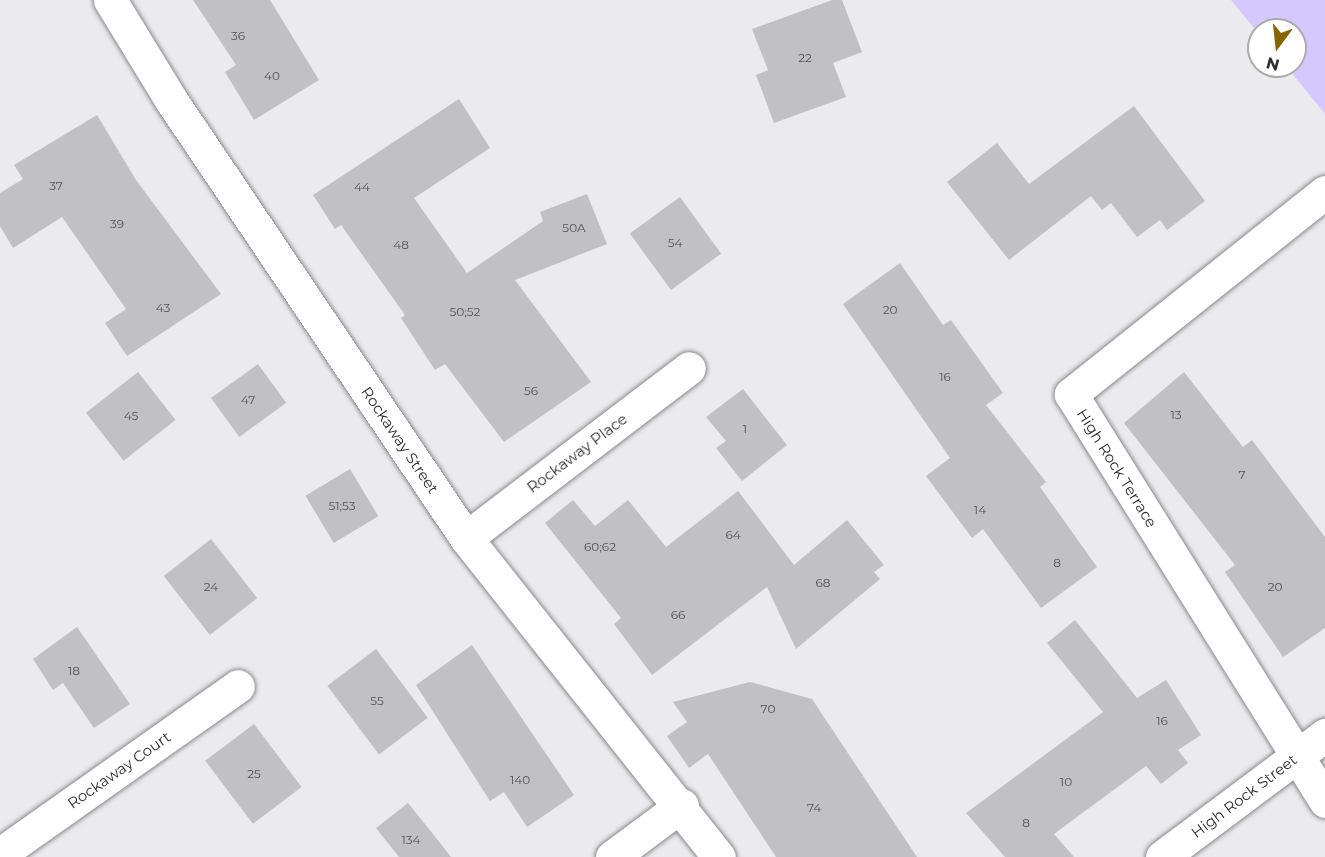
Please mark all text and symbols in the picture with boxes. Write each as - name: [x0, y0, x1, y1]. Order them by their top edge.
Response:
- north arrow: [1247, 18, 1307, 78]
- house number: 36: [231, 29, 245, 43]
- house number: 22: [798, 51, 812, 65]
- text: N: [1264, 53, 1281, 75]
- house number: 40: [264, 69, 280, 83]
- house number: 37: [49, 179, 63, 193]
- house number: 44: [354, 180, 370, 194]
- house number: 39: [110, 217, 124, 231]
- house number: 50A: [562, 221, 586, 235]
- house number: 54: [668, 236, 682, 250]
- house number: 48: [393, 238, 409, 252]
- house number: 43: [156, 301, 170, 315]
- house number: 20: [883, 303, 897, 317]
- house number: 50;52: [450, 305, 480, 319]
- house number: 16: [939, 370, 951, 384]
- street label: Rockaway Street: [358, 383, 442, 497]
- house number: 56: [524, 384, 538, 398]
- house number: 47: [241, 393, 255, 407]
- street label: High Rock Terrace: [1073, 405, 1161, 531]
- house number: 13: [1170, 408, 1182, 422]
- house number: 45: [124, 409, 138, 423]
- street label: Rockaway Place: [523, 410, 631, 496]
- house number: 1: [743, 422, 747, 436]
- house number: 7: [1238, 468, 1246, 482]
- house number: 51;53: [328, 499, 356, 513]
- house number: 14: [974, 503, 986, 517]
- house number: 64: [725, 528, 741, 542]
- house number: 60;62: [584, 540, 616, 554]
- house number: 8: [1053, 556, 1061, 570]
- house number: 68: [816, 576, 830, 590]
- house number: 24: [204, 580, 218, 594]
- house number: 20: [1268, 580, 1282, 594]
- house number: 66: [671, 608, 685, 622]
- house number: 18: [68, 664, 80, 678]
- house number: 55: [370, 694, 384, 708]
- house number: 70: [761, 702, 775, 716]
- house number: 16: [1156, 714, 1168, 728]
- street label: Rockaway Court: [64, 728, 174, 812]
- street label: High Rock Street: [1188, 750, 1300, 842]
- house number: 25: [247, 767, 261, 781]
- house number: 140: [510, 773, 530, 787]
- house number: 10: [1060, 775, 1072, 789]
- house number: 74: [807, 801, 821, 815]
- house number: 8: [1022, 816, 1030, 830]
- house number: 134: [401, 833, 421, 847]

